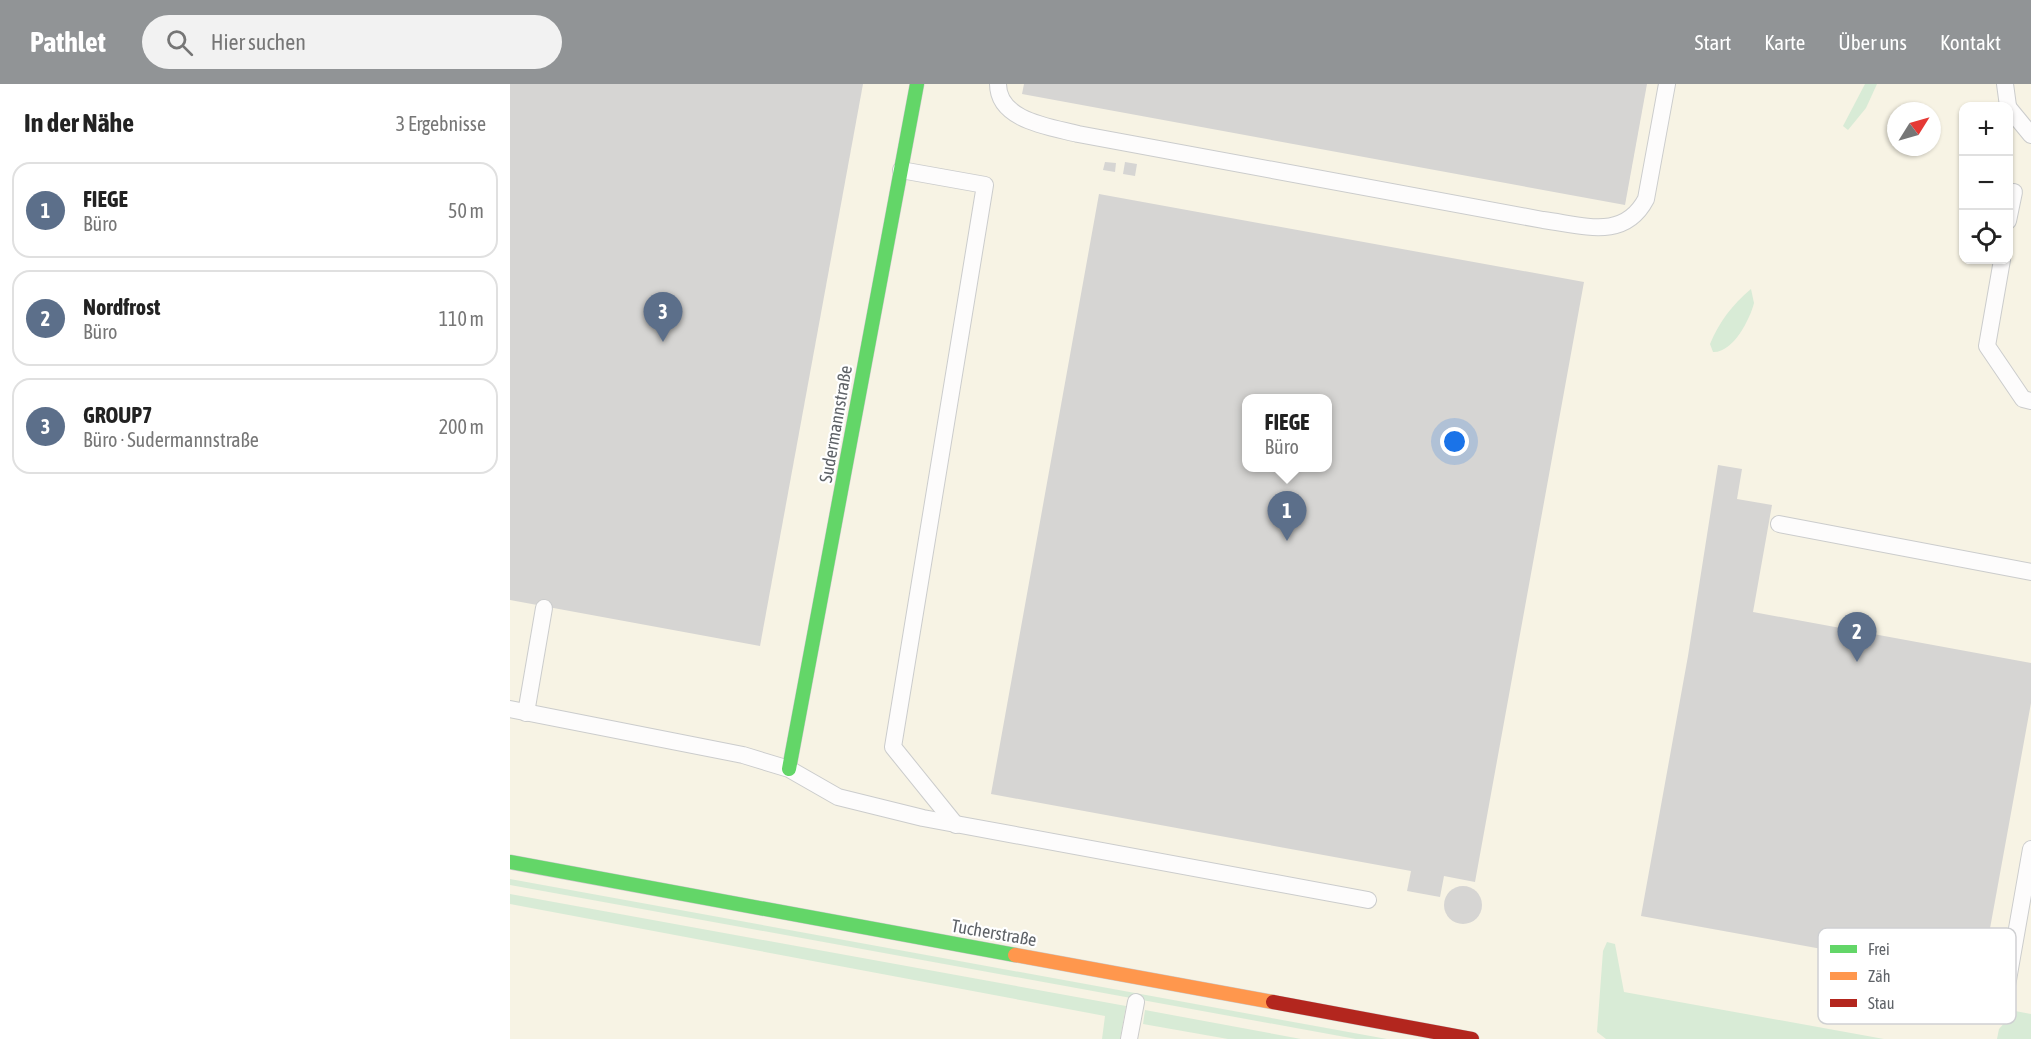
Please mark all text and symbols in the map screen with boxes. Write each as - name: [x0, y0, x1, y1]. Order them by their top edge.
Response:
- search box: [142, 15, 562, 69]
- text: Pathlet: [30, 26, 106, 58]
- icon: search: [163, 26, 196, 59]
- text: Hier suchen: [211, 29, 306, 55]
- text: Start: [1695, 30, 1731, 54]
- text: Karte: [1764, 30, 1805, 54]
- text: Über uns: [1838, 30, 1907, 54]
- text: Kontakt: [1940, 30, 2001, 54]
- north arrow: [1887, 102, 1941, 156]
- map controls: [1959, 102, 2013, 264]
- button: +: [1959, 102, 2013, 156]
- text: In der Nähe: [24, 108, 134, 138]
- text: 3 Ergebnisse: [396, 112, 486, 135]
- button: −: [1959, 156, 2013, 210]
- text: FIEGE: [83, 186, 128, 212]
- text: 1: [41, 199, 50, 222]
- text: 50 m: [448, 199, 484, 222]
- button: locate: [1959, 210, 2013, 264]
- text: Büro: [83, 212, 117, 235]
- pin: 3: [644, 292, 682, 342]
- text: Nordfrost: [83, 294, 160, 320]
- text: 2: [41, 307, 50, 330]
- text: 110 m: [439, 307, 484, 330]
- text: Büro: [83, 320, 117, 343]
- street label: Sudermannstraße: [815, 364, 856, 484]
- popup: [1242, 394, 1332, 472]
- text: GROUP7: [83, 402, 152, 428]
- text: FIEGE: [1265, 409, 1309, 435]
- text: 3: [41, 415, 50, 438]
- text: 200 m: [439, 415, 484, 438]
- your location: [1440, 427, 1469, 456]
- text: Büro · Sudermannstraße: [83, 428, 259, 451]
- text: Büro: [1265, 435, 1299, 458]
- pin: 1: [1268, 492, 1306, 541]
- pin: 2: [1838, 612, 1876, 662]
- street label: Tucherstraße: [950, 915, 1038, 950]
- legend: [1818, 928, 2016, 1024]
- text: Frei: [1868, 940, 1890, 958]
- text: Zäh: [1868, 967, 1890, 985]
- text: Stau: [1868, 994, 1895, 1012]

